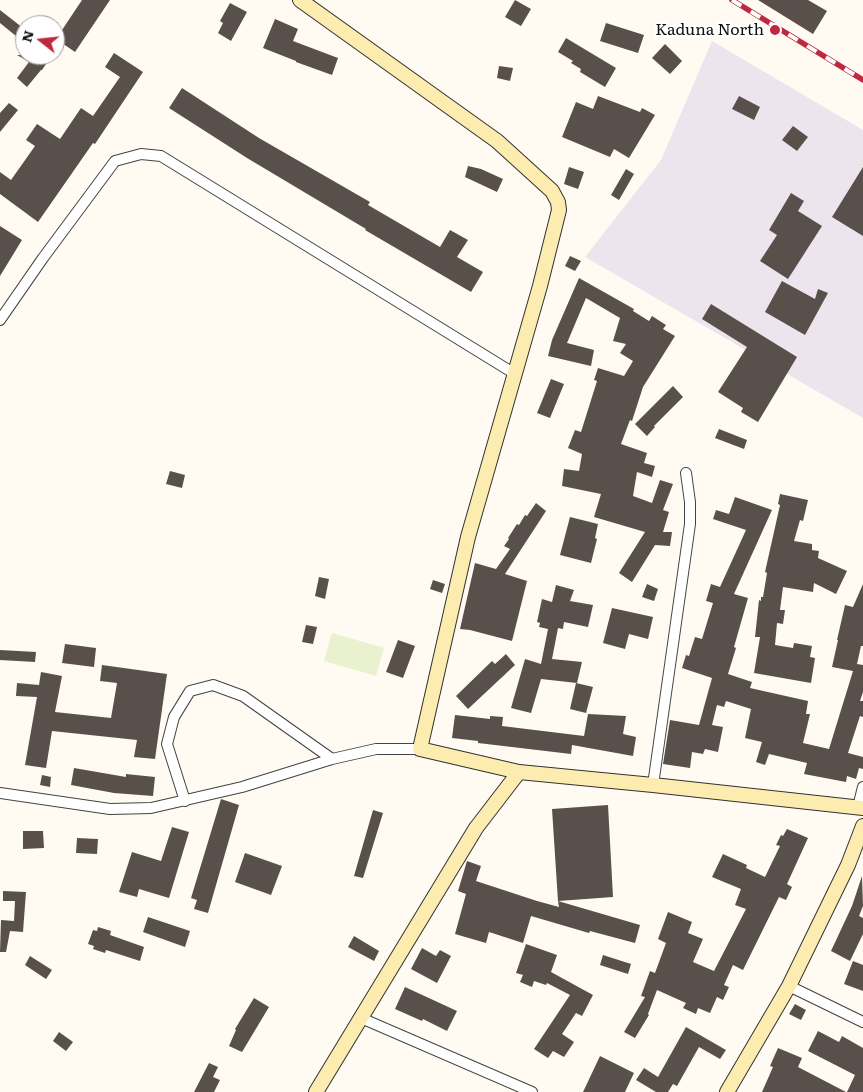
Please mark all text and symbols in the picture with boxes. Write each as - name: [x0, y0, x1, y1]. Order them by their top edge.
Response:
- north arrow: [15, 15, 65, 65]
- place label: Kaduna North: [655, 20, 764, 40]
- marker: Kaduna North: [768, 23, 782, 37]
- text: N: [15, 28, 38, 45]

